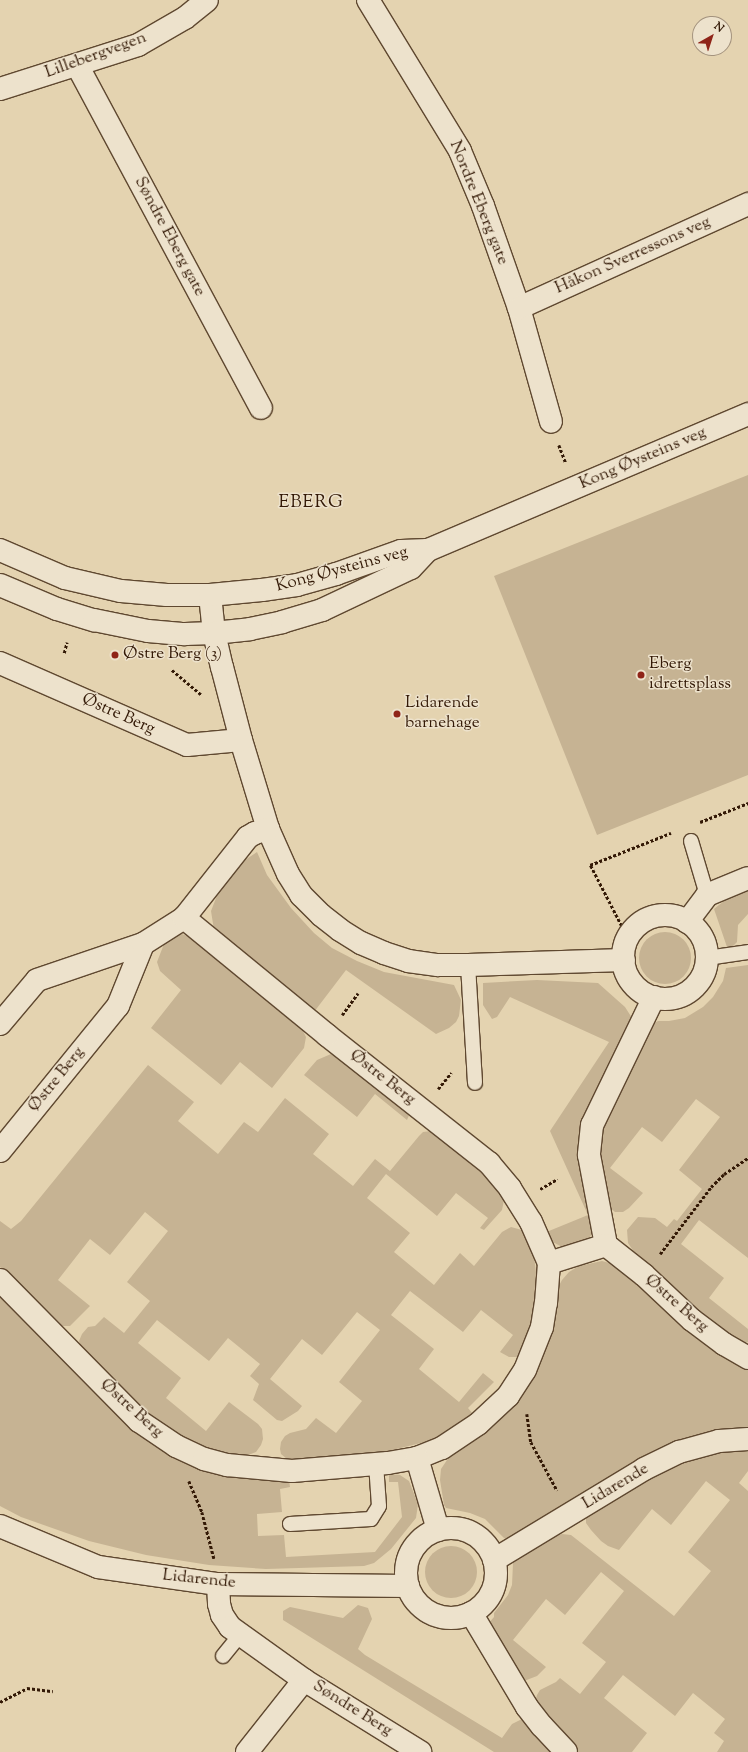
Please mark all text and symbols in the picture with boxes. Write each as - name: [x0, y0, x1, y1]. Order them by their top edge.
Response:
- north arrow: [692, 16, 732, 56]
- text: N: [710, 18, 727, 36]
- street label: Lillebergvegen: [42, 28, 150, 84]
- street label: Nordre Eberg gate: [444, 138, 512, 268]
- street label: Søndre Eberg gate: [129, 174, 209, 300]
- street label: Håkon Sverressons veg: [552, 213, 714, 299]
- street label: Kong Øysteins veg: [576, 423, 710, 495]
- district label: EBERG: [278, 492, 344, 514]
- street label: Kong Øysteins veg: [274, 543, 410, 597]
- place label: Østre Berg (3): [123, 645, 222, 665]
- marker: Østre Berg (3): [110, 650, 120, 660]
- place label: Eberg idrettsplass: [649, 655, 731, 695]
- marker: Eberg idrettsplass: [636, 670, 646, 680]
- street label: Østre Berg: [78, 690, 158, 740]
- place label: Lidarende barnehage: [405, 694, 480, 734]
- marker: Lidarende barnehage: [392, 709, 402, 719]
- street label: Østre Berg: [24, 1043, 90, 1117]
- street label: Østre Berg: [345, 1046, 419, 1110]
- street label: Østre Berg: [640, 1271, 712, 1337]
- street label: Østre Berg: [95, 1375, 167, 1443]
- street label: Lidarende: [579, 1459, 653, 1515]
- street label: Lidarende: [161, 1566, 237, 1594]
- street label: Søndre Berg: [308, 1677, 396, 1741]

